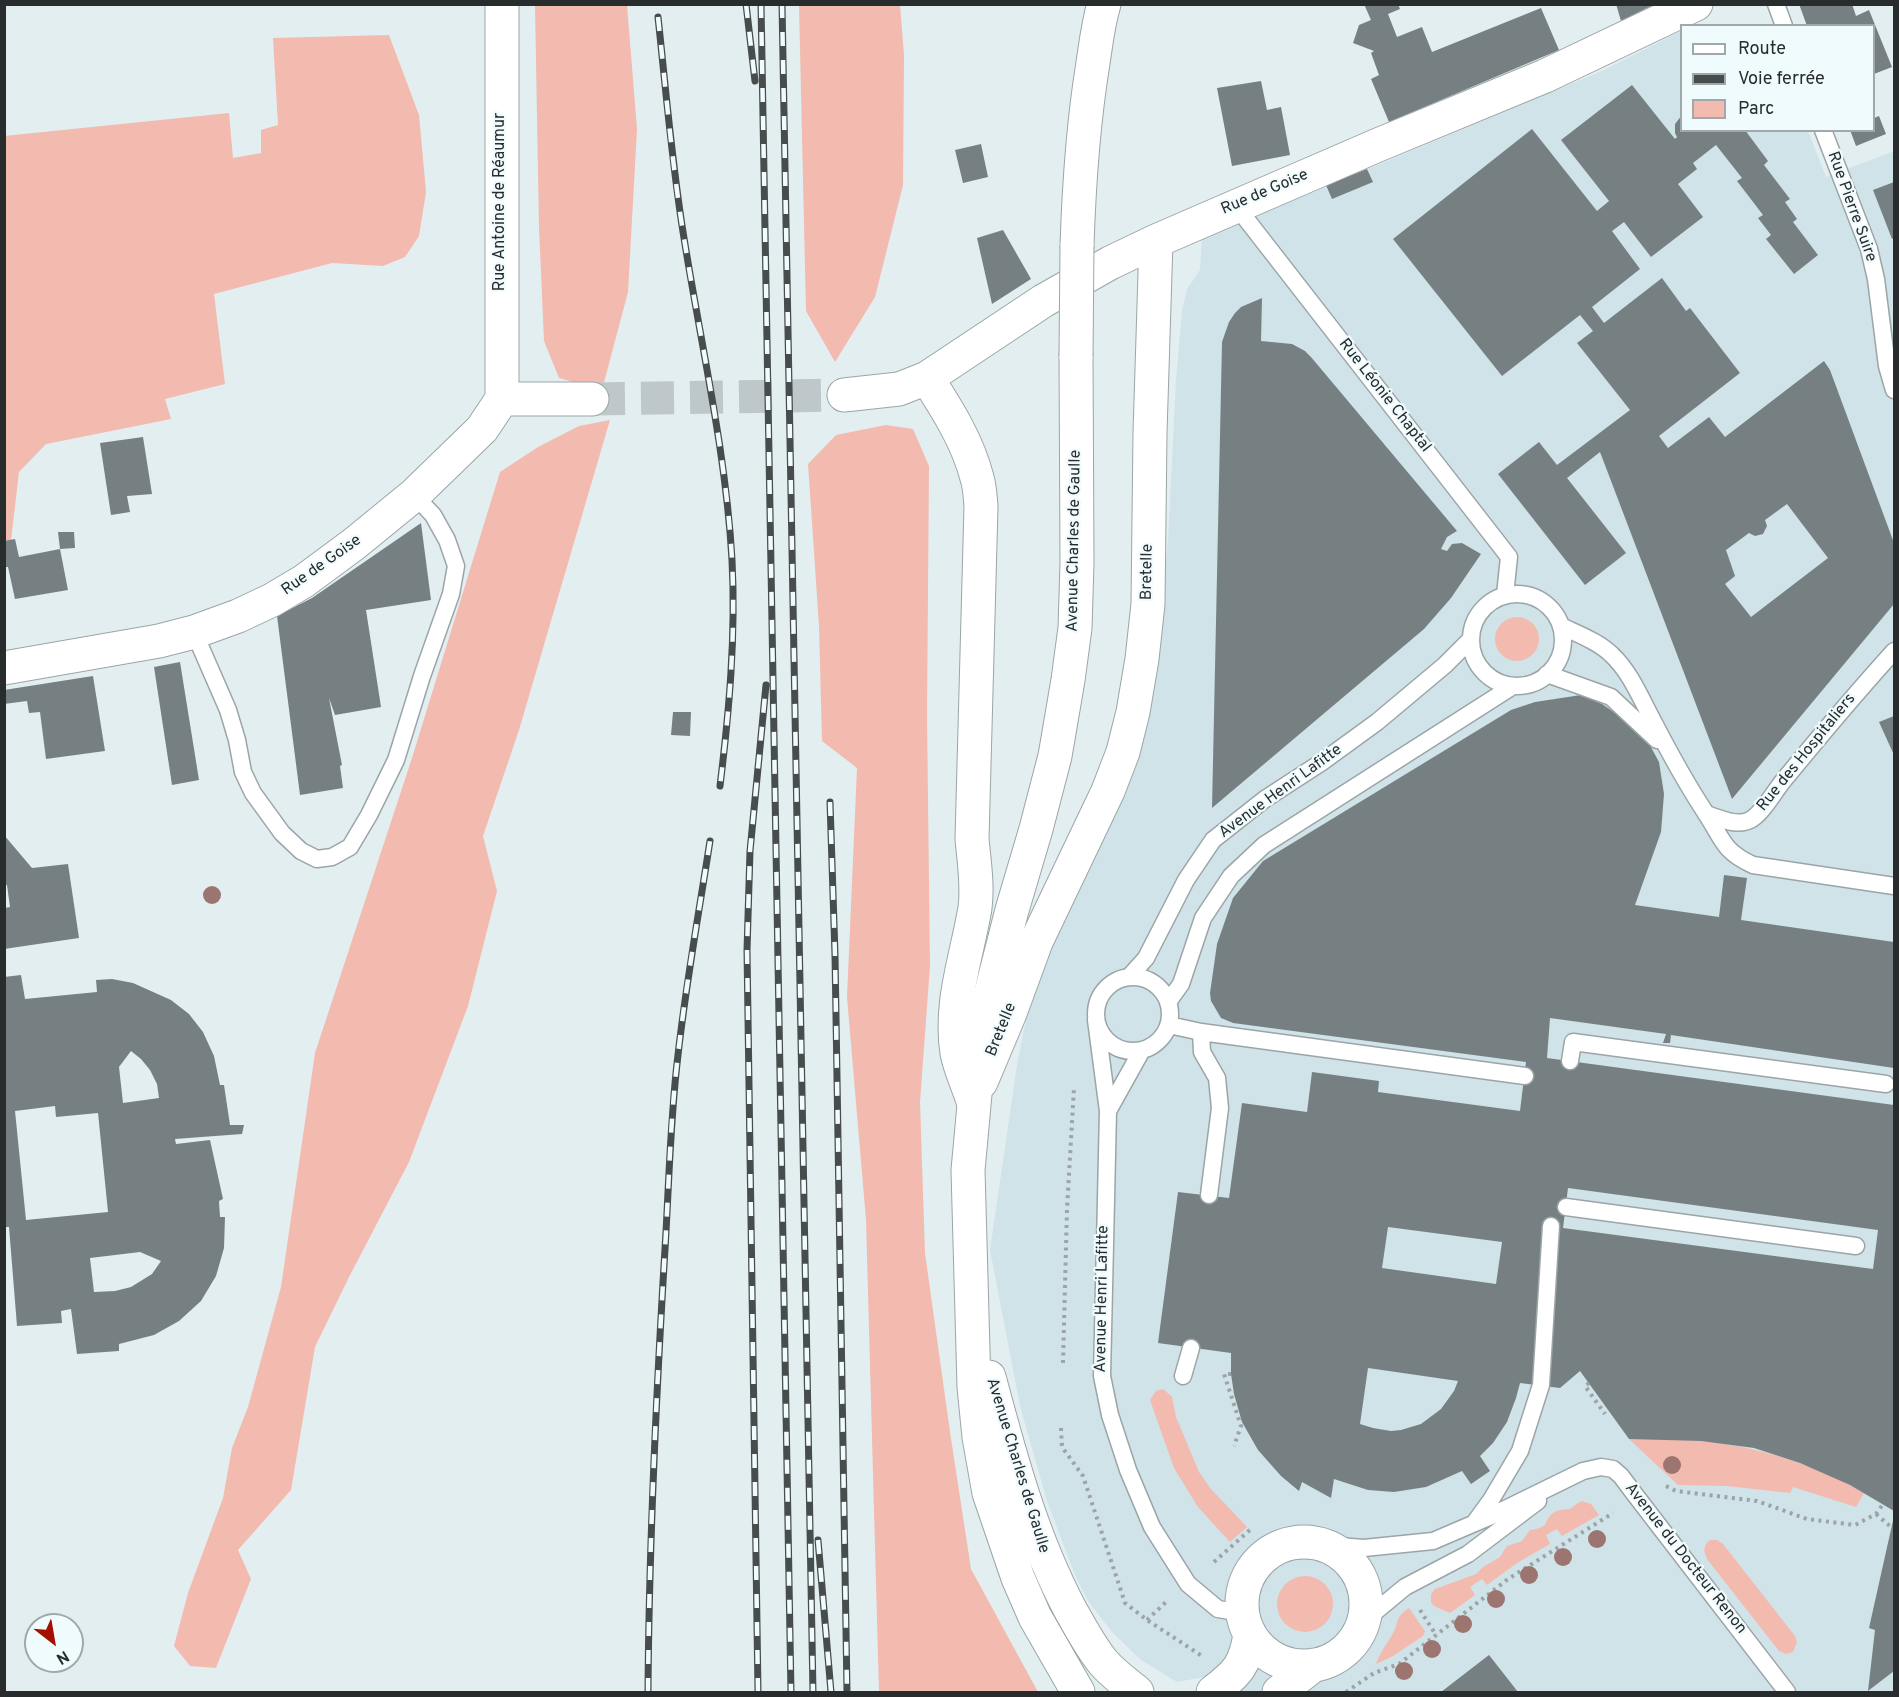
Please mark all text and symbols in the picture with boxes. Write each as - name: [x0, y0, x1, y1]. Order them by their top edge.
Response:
- legend: [1680, 24, 1875, 132]
- text: Route: [1738, 38, 1786, 61]
- text: Voie ferrée: [1738, 68, 1825, 91]
- text: Parc: [1738, 98, 1774, 121]
- street label: Rue Antoine de Réaumur: [491, 113, 511, 291]
- street label: Rue Pierre Suire: [1822, 149, 1880, 265]
- street label: Rue de Goise: [1218, 166, 1312, 220]
- street label: Rue Léonie Chaptal: [1334, 335, 1434, 457]
- street label: Avenue Charles de Gaulle: [1064, 450, 1086, 632]
- street label: Rue de Goise: [278, 531, 366, 601]
- street label: Bretelle: [1138, 544, 1158, 600]
- street label: Rue des Hospitaliers: [1754, 690, 1860, 816]
- street label: Avenue Henri Lafitte: [1216, 741, 1346, 843]
- street label: Bretelle: [983, 1000, 1021, 1060]
- street label: Avenue Henri Lafitte: [1092, 1225, 1114, 1373]
- street label: Avenue Charles de Gaulle: [981, 1376, 1053, 1556]
- street label: Avenue du Docteur Renon: [1620, 1480, 1750, 1638]
- north arrow: [24, 1613, 84, 1673]
- text: N: [52, 1645, 72, 1668]

